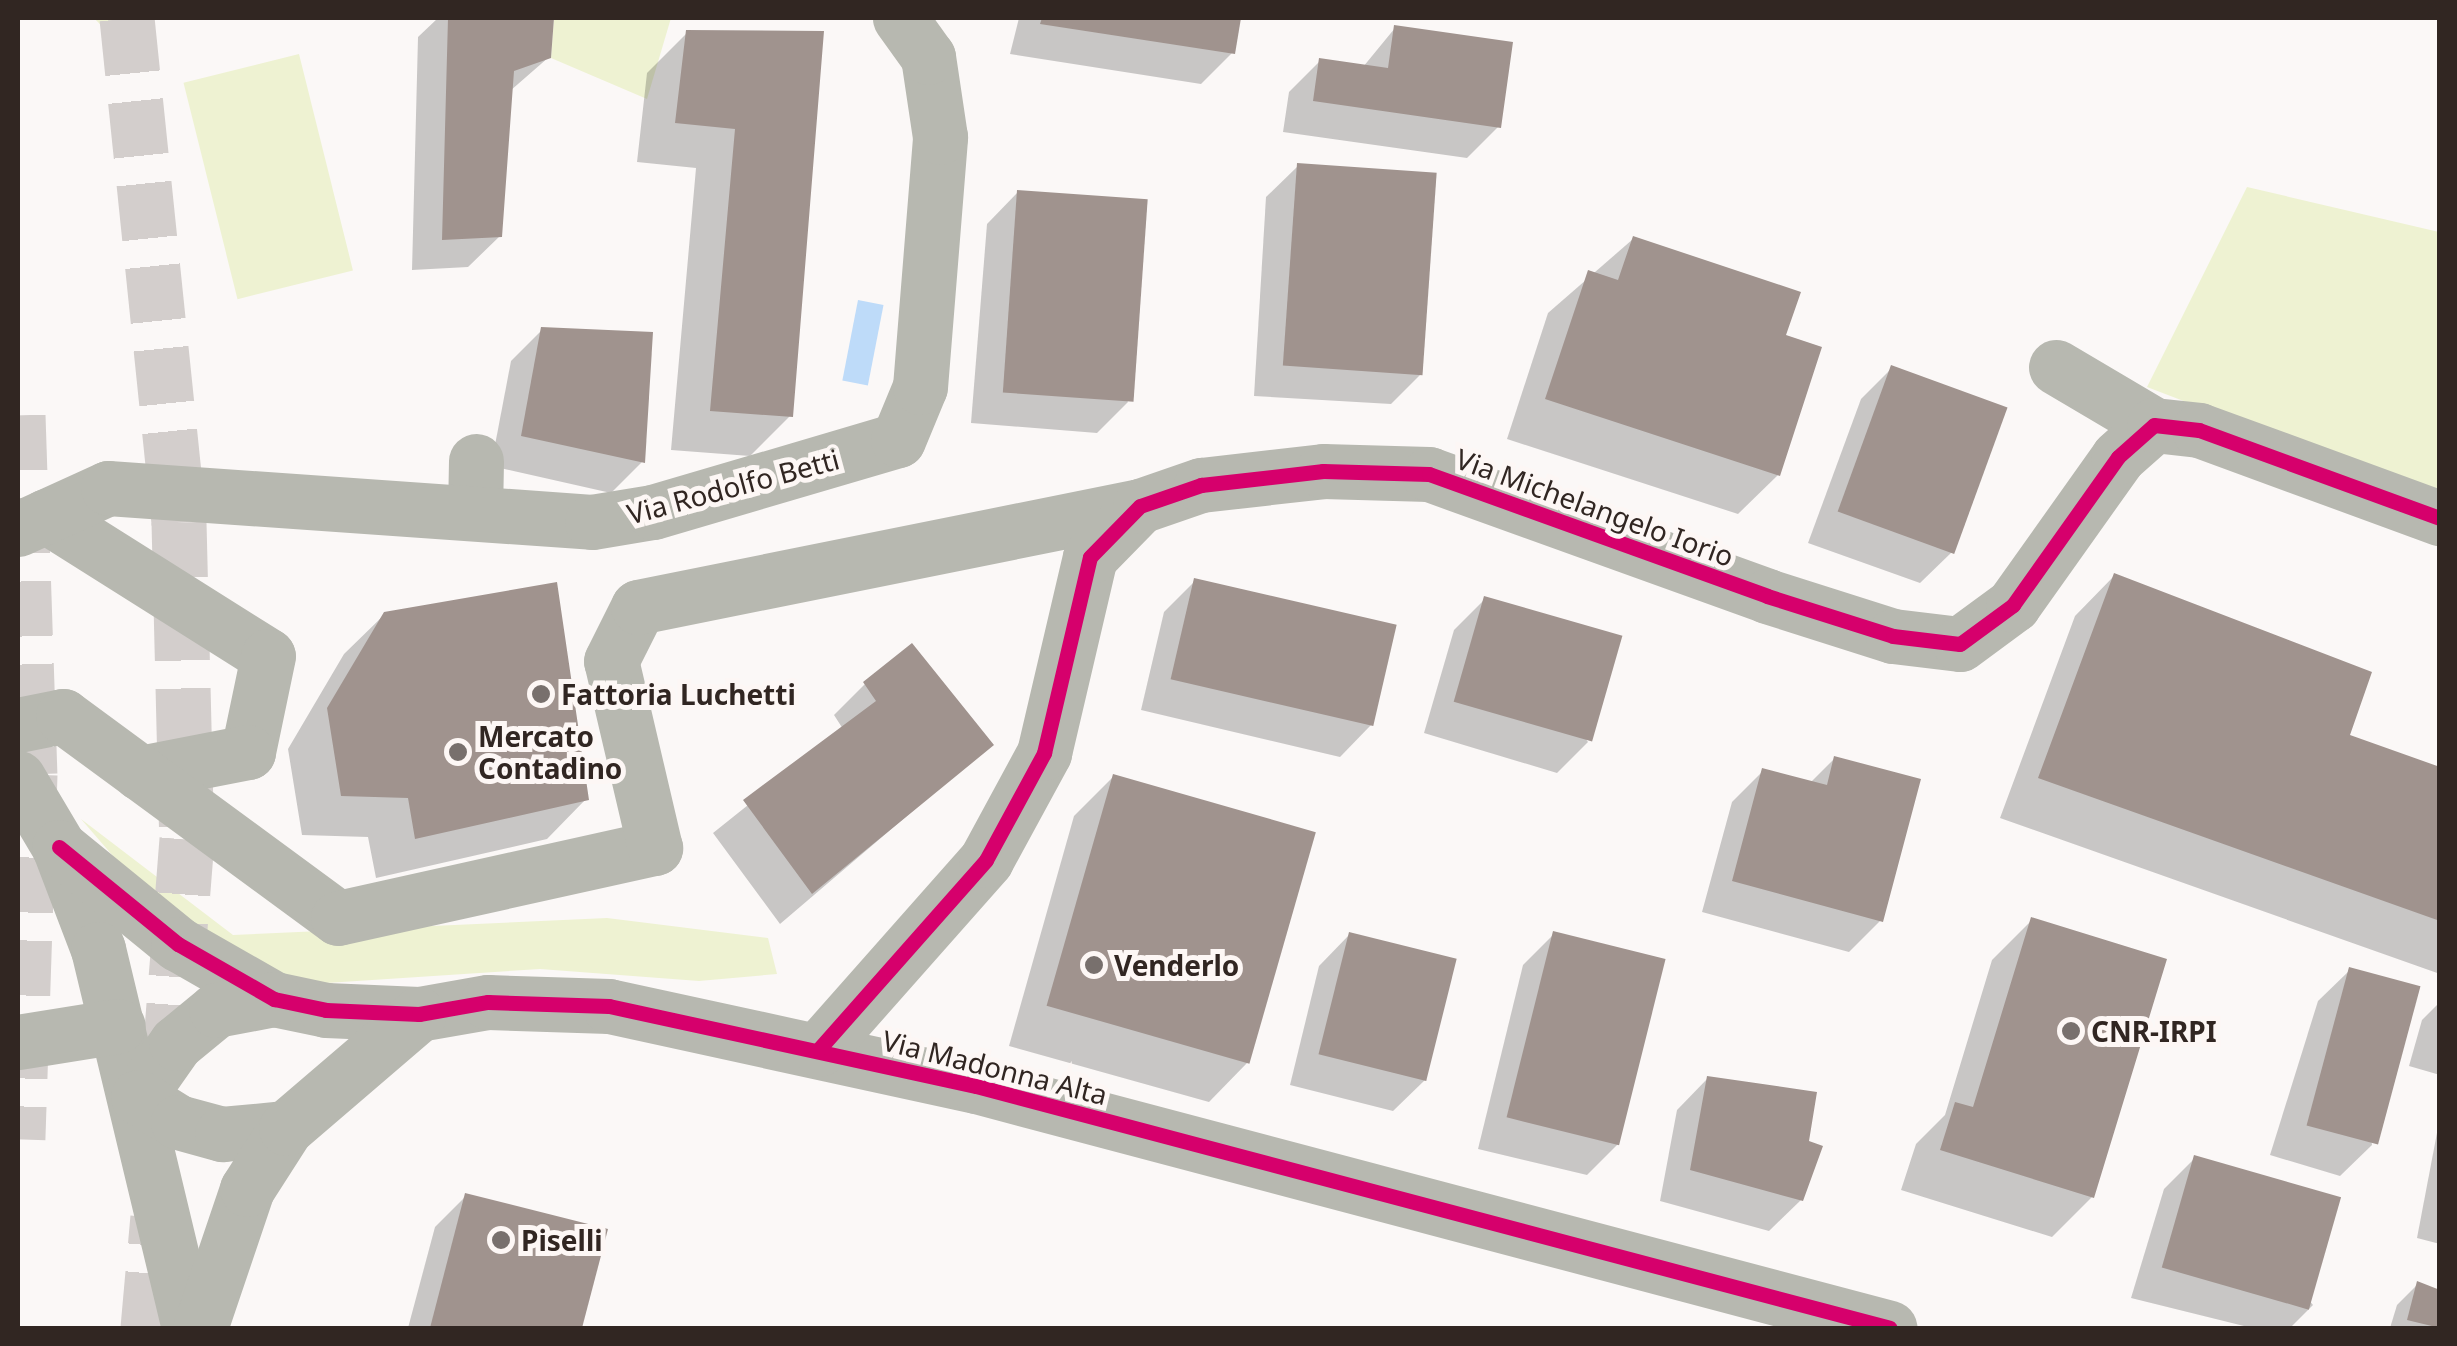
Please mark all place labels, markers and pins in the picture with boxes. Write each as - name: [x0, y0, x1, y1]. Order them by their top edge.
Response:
- place label: Fattoria Luchetti: [561, 677, 796, 711]
- marker: Fattoria Luchetti: [530, 683, 552, 705]
- place label: Mercato Contadino: [478, 719, 622, 785]
- marker: Mercato Contadino: [447, 741, 469, 763]
- place label: Venderlo: [1114, 948, 1239, 982]
- marker: Venderlo: [1083, 954, 1105, 976]
- place label: CNR-IRPI: [2091, 1014, 2217, 1048]
- marker: CNR-IRPI: [2060, 1020, 2082, 1042]
- place label: Piselli: [521, 1223, 603, 1257]
- marker: Piselli: [490, 1229, 512, 1251]

